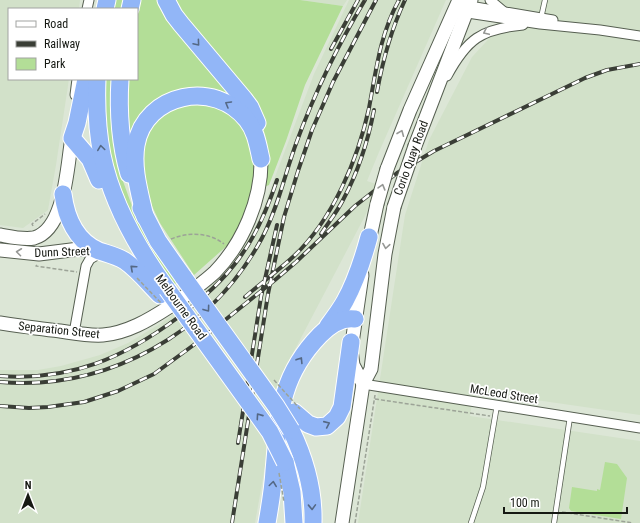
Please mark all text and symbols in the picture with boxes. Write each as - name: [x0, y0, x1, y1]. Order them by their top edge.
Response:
- legend: [8, 8, 138, 80]
- text: Road: [44, 17, 68, 31]
- one-way arrow: [483, 27, 491, 35]
- text: Railway: [44, 37, 80, 51]
- one-way arrow: [192, 38, 199, 46]
- text: Park: [44, 57, 66, 71]
- one-way arrow: [225, 102, 232, 109]
- street label: Corio Quay Road: [391, 119, 431, 197]
- one-way arrow: [396, 129, 404, 136]
- one-way arrow: [97, 145, 106, 151]
- one-way arrow: [377, 183, 386, 190]
- one-way arrow: [382, 243, 391, 249]
- street label: Dunn Street: [34, 244, 90, 260]
- one-way arrow: [16, 248, 22, 257]
- one-way arrow: [130, 265, 138, 273]
- street label: Melbourne Road: [153, 272, 209, 342]
- one-way arrow: [202, 305, 209, 312]
- street label: Separation Street: [18, 319, 101, 341]
- one-way arrow: [295, 357, 303, 364]
- street label: McLeod Street: [469, 382, 540, 406]
- one-way arrow: [257, 414, 264, 421]
- one-way arrow: [323, 421, 331, 429]
- north arrow: [8, 475, 48, 515]
- text: N: [25, 479, 32, 492]
- one-way arrow: [268, 481, 277, 487]
- scale bar: [504, 489, 627, 515]
- text: 100 m: [510, 496, 540, 510]
- one-way arrow: [308, 504, 317, 510]

